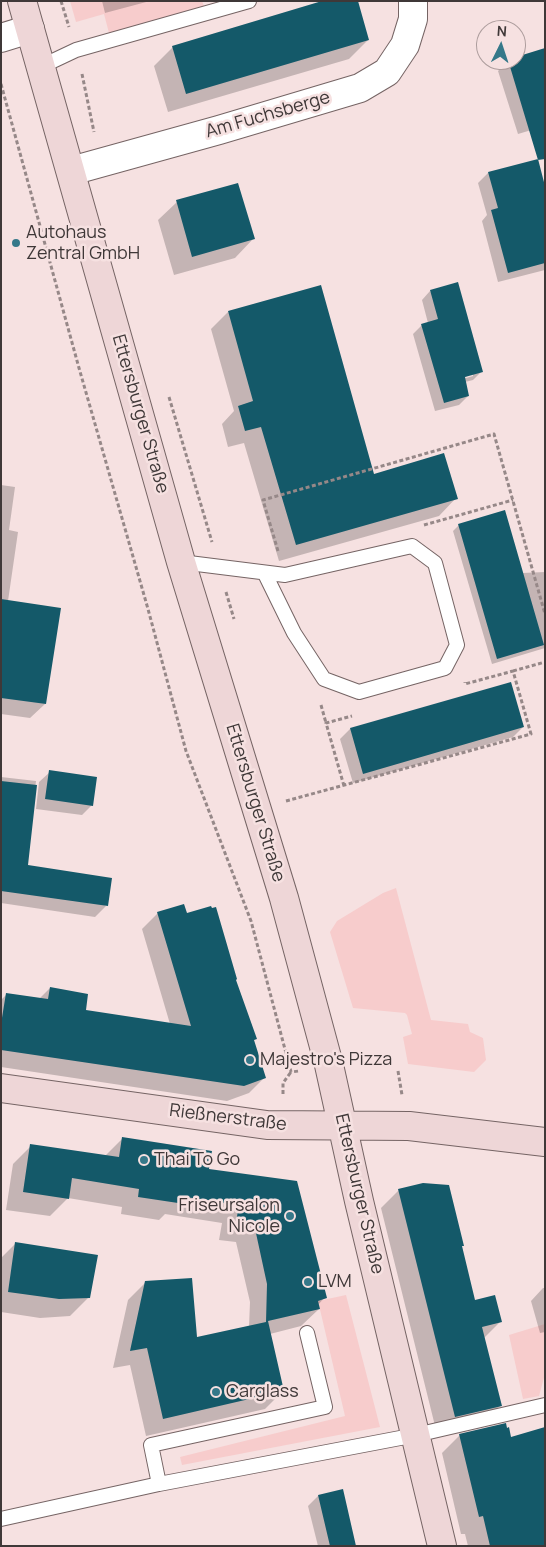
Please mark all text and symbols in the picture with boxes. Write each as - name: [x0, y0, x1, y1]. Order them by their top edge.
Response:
- north arrow: [476, 20, 526, 70]
- text: N: [496, 21, 508, 40]
- street label: Am Fuchsberge: [203, 87, 333, 143]
- place label: Autohaus Zentral GmbH: [26, 222, 140, 264]
- marker: Autohaus Zentral GmbH: [10, 237, 22, 249]
- street label: Ettersburger Straße: [107, 332, 173, 496]
- street label: Ettersburger Straße: [221, 721, 289, 885]
- place label: Majestro's Pizza: [260, 1049, 392, 1071]
- marker: Majestro's Pizza: [244, 1054, 256, 1066]
- street label: Rießnerstraße: [168, 1100, 288, 1136]
- street label: Ettersburger Straße: [330, 1112, 388, 1276]
- place label: Thai To Go: [154, 1149, 240, 1171]
- marker: Thai To Go: [138, 1154, 150, 1166]
- place label: Friseursalon Nicole: [178, 1195, 280, 1238]
- marker: Friseursalon Nicole: [284, 1210, 296, 1222]
- place label: LVM: [318, 1271, 352, 1293]
- marker: LVM: [302, 1276, 314, 1288]
- place label: Carglass: [226, 1381, 299, 1403]
- marker: Carglass: [210, 1386, 222, 1398]

